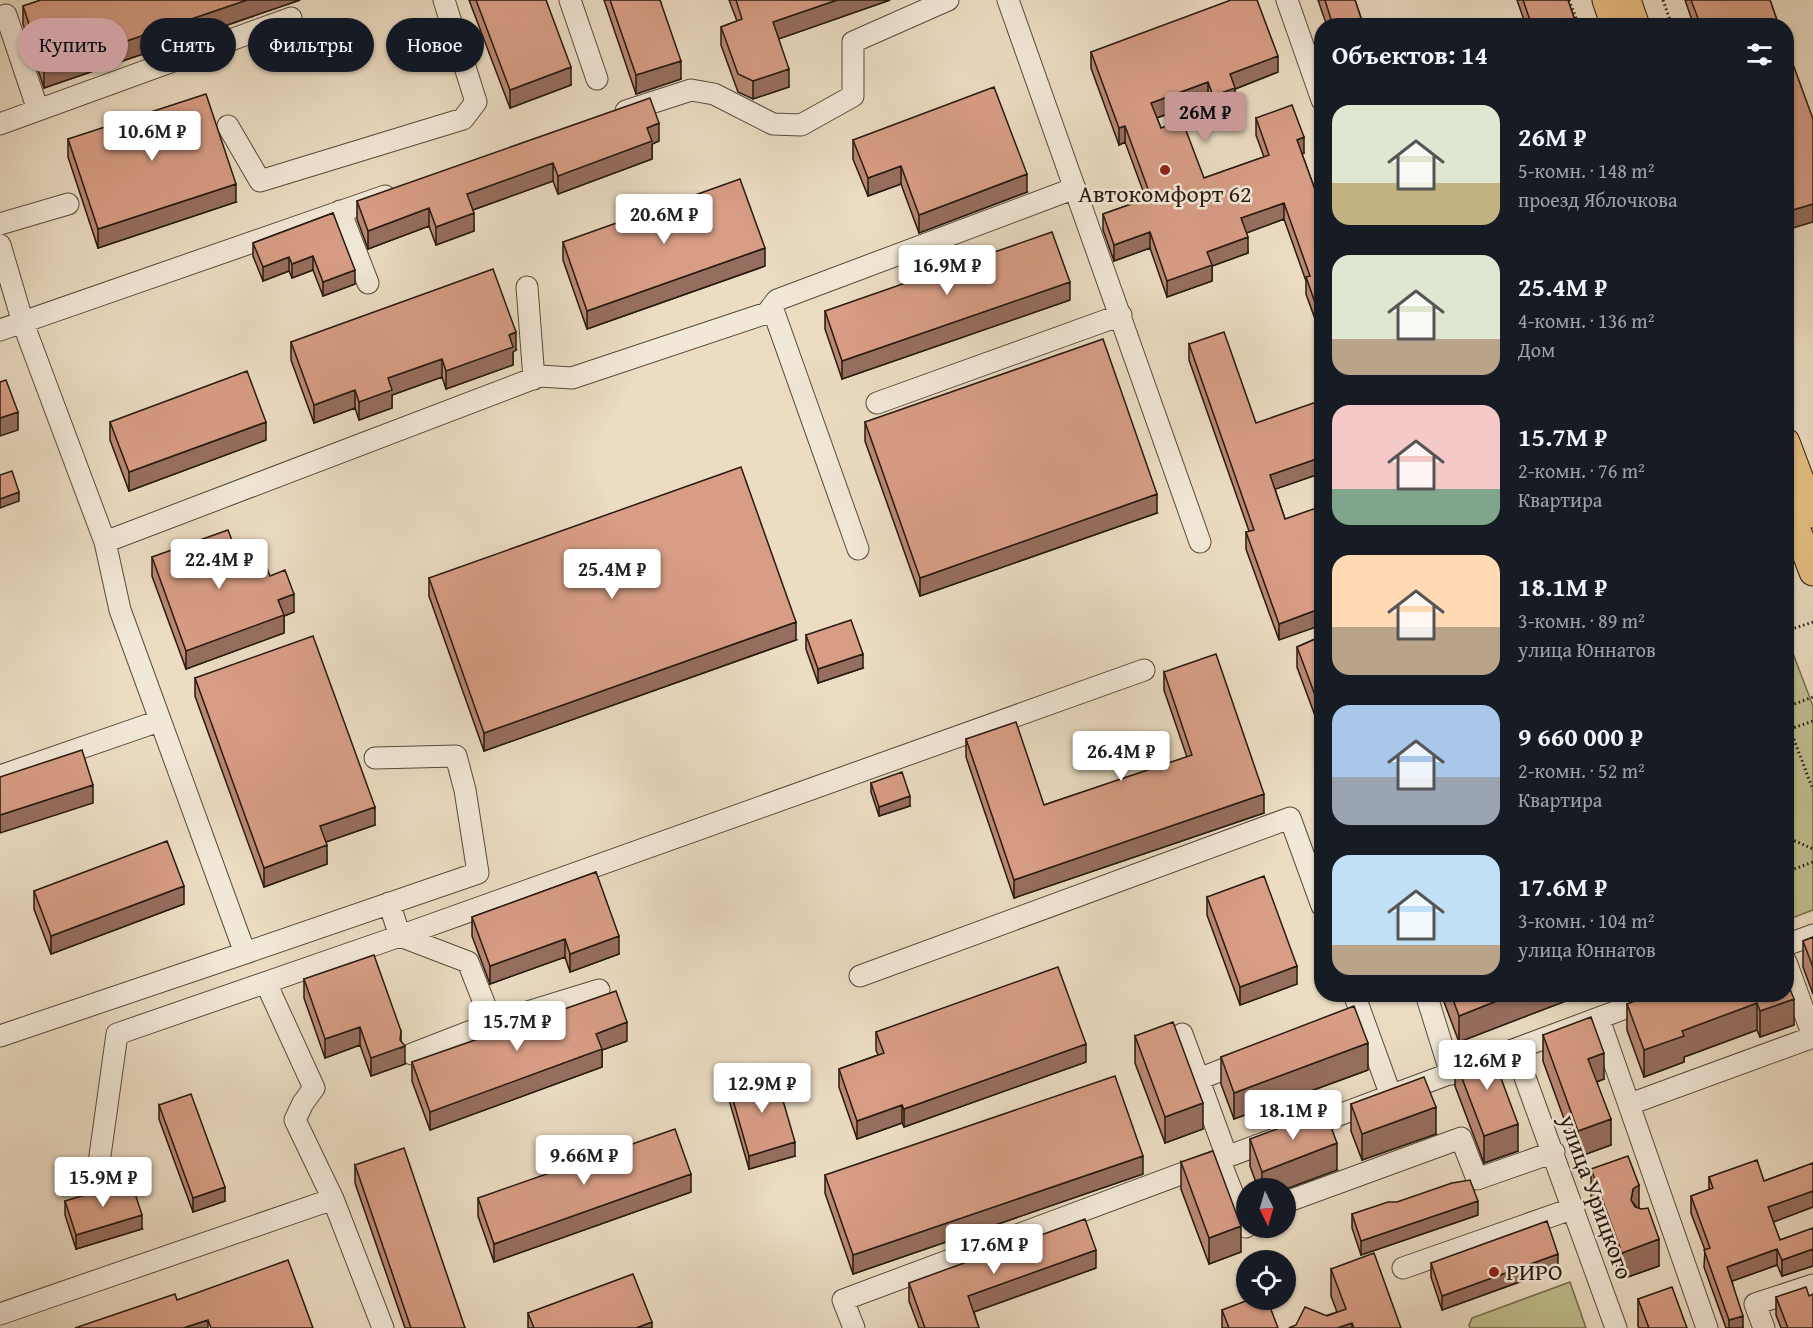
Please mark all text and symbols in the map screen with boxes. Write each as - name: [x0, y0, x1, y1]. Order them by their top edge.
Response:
- chip: Купить: [18, 18, 128, 72]
- chip: Снять: [140, 18, 236, 72]
- chip: Фильтры: [248, 18, 374, 72]
- chip: Новое: [386, 18, 484, 72]
- text: Объектов: 14: [1332, 35, 1488, 74]
- icon: filters: [1743, 38, 1776, 71]
- pin: 26M ₽: [1163, 92, 1247, 143]
- text: 26M ₽: [1179, 97, 1231, 126]
- pin: 10.6M ₽: [97, 111, 207, 162]
- text: 10.6M ₽: [118, 116, 186, 145]
- text: 26M ₽: [1518, 117, 1587, 156]
- icon: home: [1380, 129, 1452, 201]
- text: 5-комн. · 148 m²: [1518, 156, 1654, 185]
- marker: Автокомфорт 62: [1158, 163, 1172, 177]
- place label: Автокомфорт 62: [1078, 176, 1252, 211]
- text: проезд Яблочкова: [1518, 185, 1677, 214]
- pin: 20.6M ₽: [609, 194, 719, 245]
- text: 20.6M ₽: [630, 199, 698, 228]
- pin: 16.9M ₽: [892, 245, 1002, 296]
- text: 16.9M ₽: [913, 250, 981, 279]
- text: 25.4M ₽: [1518, 267, 1607, 306]
- icon: home: [1380, 279, 1452, 351]
- text: 4-комн. · 136 m²: [1518, 306, 1654, 335]
- text: Дом: [1518, 335, 1555, 364]
- text: 15.7M ₽: [1518, 417, 1607, 456]
- icon: home: [1380, 429, 1452, 501]
- text: 2-комн. · 76 m²: [1518, 456, 1645, 485]
- text: Квартира: [1518, 485, 1602, 514]
- pin: 22.4M ₽: [164, 539, 274, 590]
- text: 22.4M ₽: [185, 544, 253, 573]
- pin: 25.4M ₽: [557, 549, 667, 600]
- text: 25.4M ₽: [578, 554, 646, 583]
- text: 18.1M ₽: [1518, 567, 1607, 606]
- icon: home: [1380, 579, 1452, 651]
- text: 3-комн. · 89 m²: [1518, 606, 1645, 635]
- text: улица Юннатов: [1518, 635, 1656, 664]
- text: 9 660 000 ₽: [1518, 717, 1643, 756]
- icon: home: [1380, 729, 1452, 801]
- pin: 26.4M ₽: [1066, 731, 1176, 782]
- text: 26.4M ₽: [1087, 736, 1155, 765]
- text: 2-комн. · 52 m²: [1518, 756, 1645, 785]
- text: Квартира: [1518, 785, 1602, 814]
- text: 17.6M ₽: [1518, 867, 1607, 906]
- icon: home: [1380, 879, 1452, 951]
- text: 3-комн. · 104 m²: [1518, 906, 1654, 935]
- text: улица Юннатов: [1518, 935, 1656, 964]
- pin: 15.7M ₽: [462, 1001, 572, 1052]
- text: 15.7M ₽: [483, 1006, 551, 1035]
- pin: 12.6M ₽: [1432, 1040, 1542, 1091]
- text: 12.6M ₽: [1453, 1045, 1521, 1074]
- pin: 12.9M ₽: [707, 1063, 817, 1114]
- text: 12.9M ₽: [728, 1068, 796, 1097]
- pin: 18.1M ₽: [1238, 1090, 1348, 1141]
- text: 18.1M ₽: [1259, 1095, 1327, 1124]
- street label: улица Урицкого: [1550, 1109, 1642, 1284]
- pin: 9.66M ₽: [529, 1135, 639, 1186]
- text: 9.66M ₽: [550, 1140, 618, 1169]
- pin: 15.9M ₽: [48, 1157, 158, 1208]
- text: 15.9M ₽: [69, 1162, 137, 1191]
- north arrow: [1236, 1178, 1296, 1238]
- map controls: [1236, 1178, 1296, 1310]
- pin: 17.6M ₽: [939, 1224, 1049, 1275]
- text: 17.6M ₽: [960, 1229, 1028, 1258]
- button: locate: [1236, 1250, 1296, 1310]
- place label: РИРО: [1506, 1254, 1563, 1289]
- marker: РИРО: [1487, 1265, 1501, 1279]

